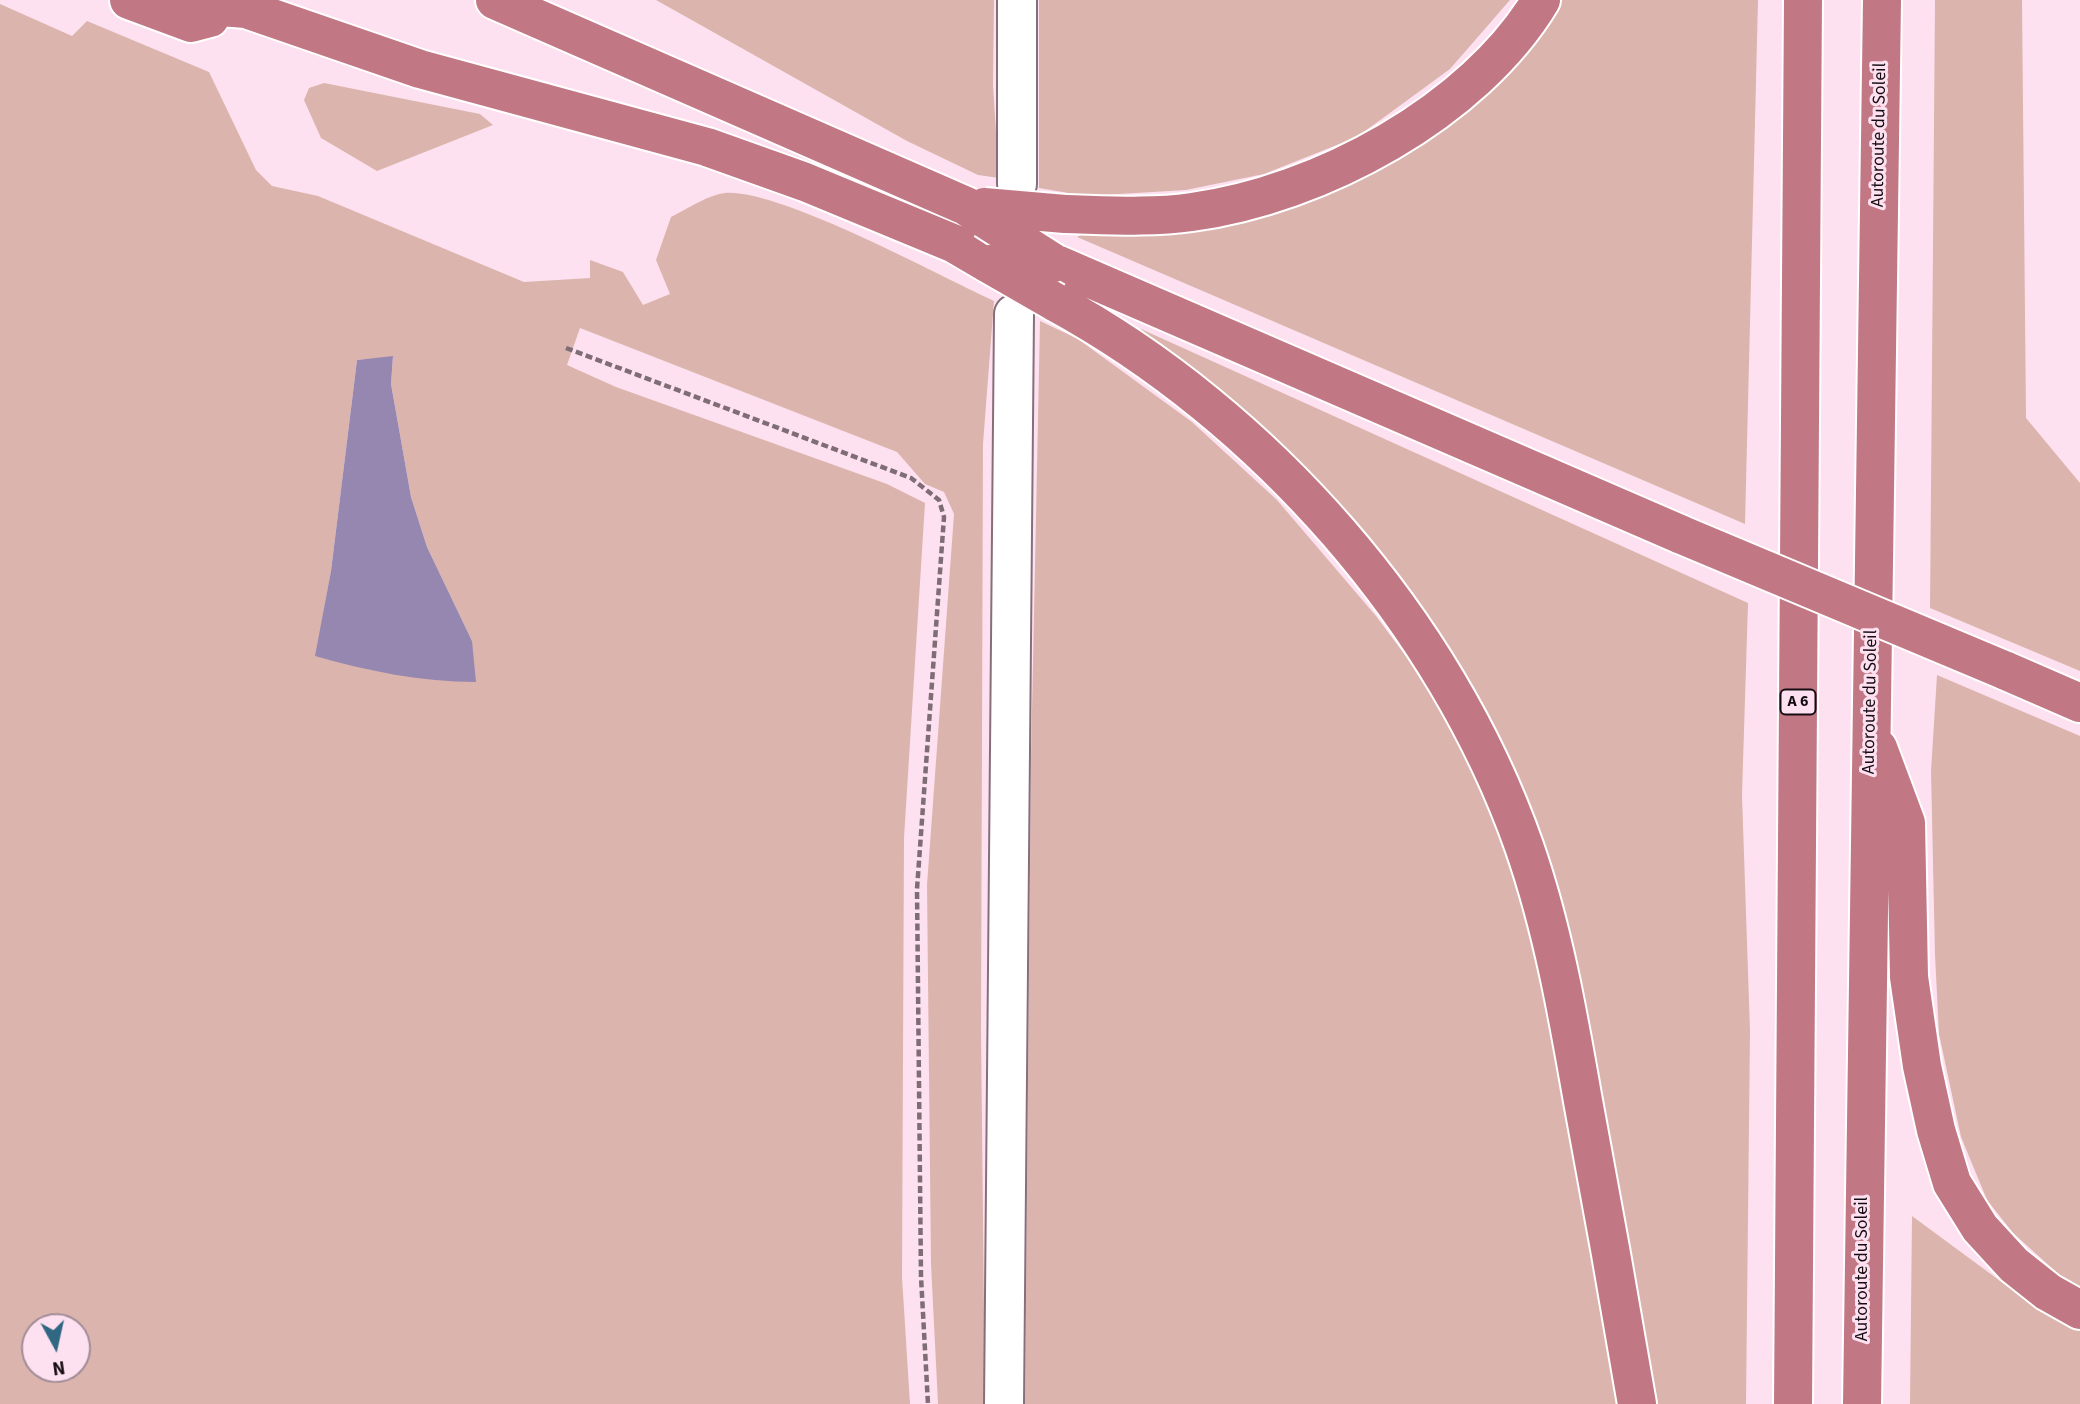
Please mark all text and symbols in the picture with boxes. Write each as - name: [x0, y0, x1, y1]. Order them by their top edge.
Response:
- street label: Autoroute du Soleil: [1868, 63, 1892, 207]
- street label: Autoroute du Soleil: [1859, 630, 1883, 774]
- road number: A 6: [1780, 690, 1815, 715]
- street label: Autoroute du Soleil: [1852, 1197, 1874, 1341]
- north arrow: [21, 1313, 91, 1383]
- text: N: [51, 1353, 67, 1382]

